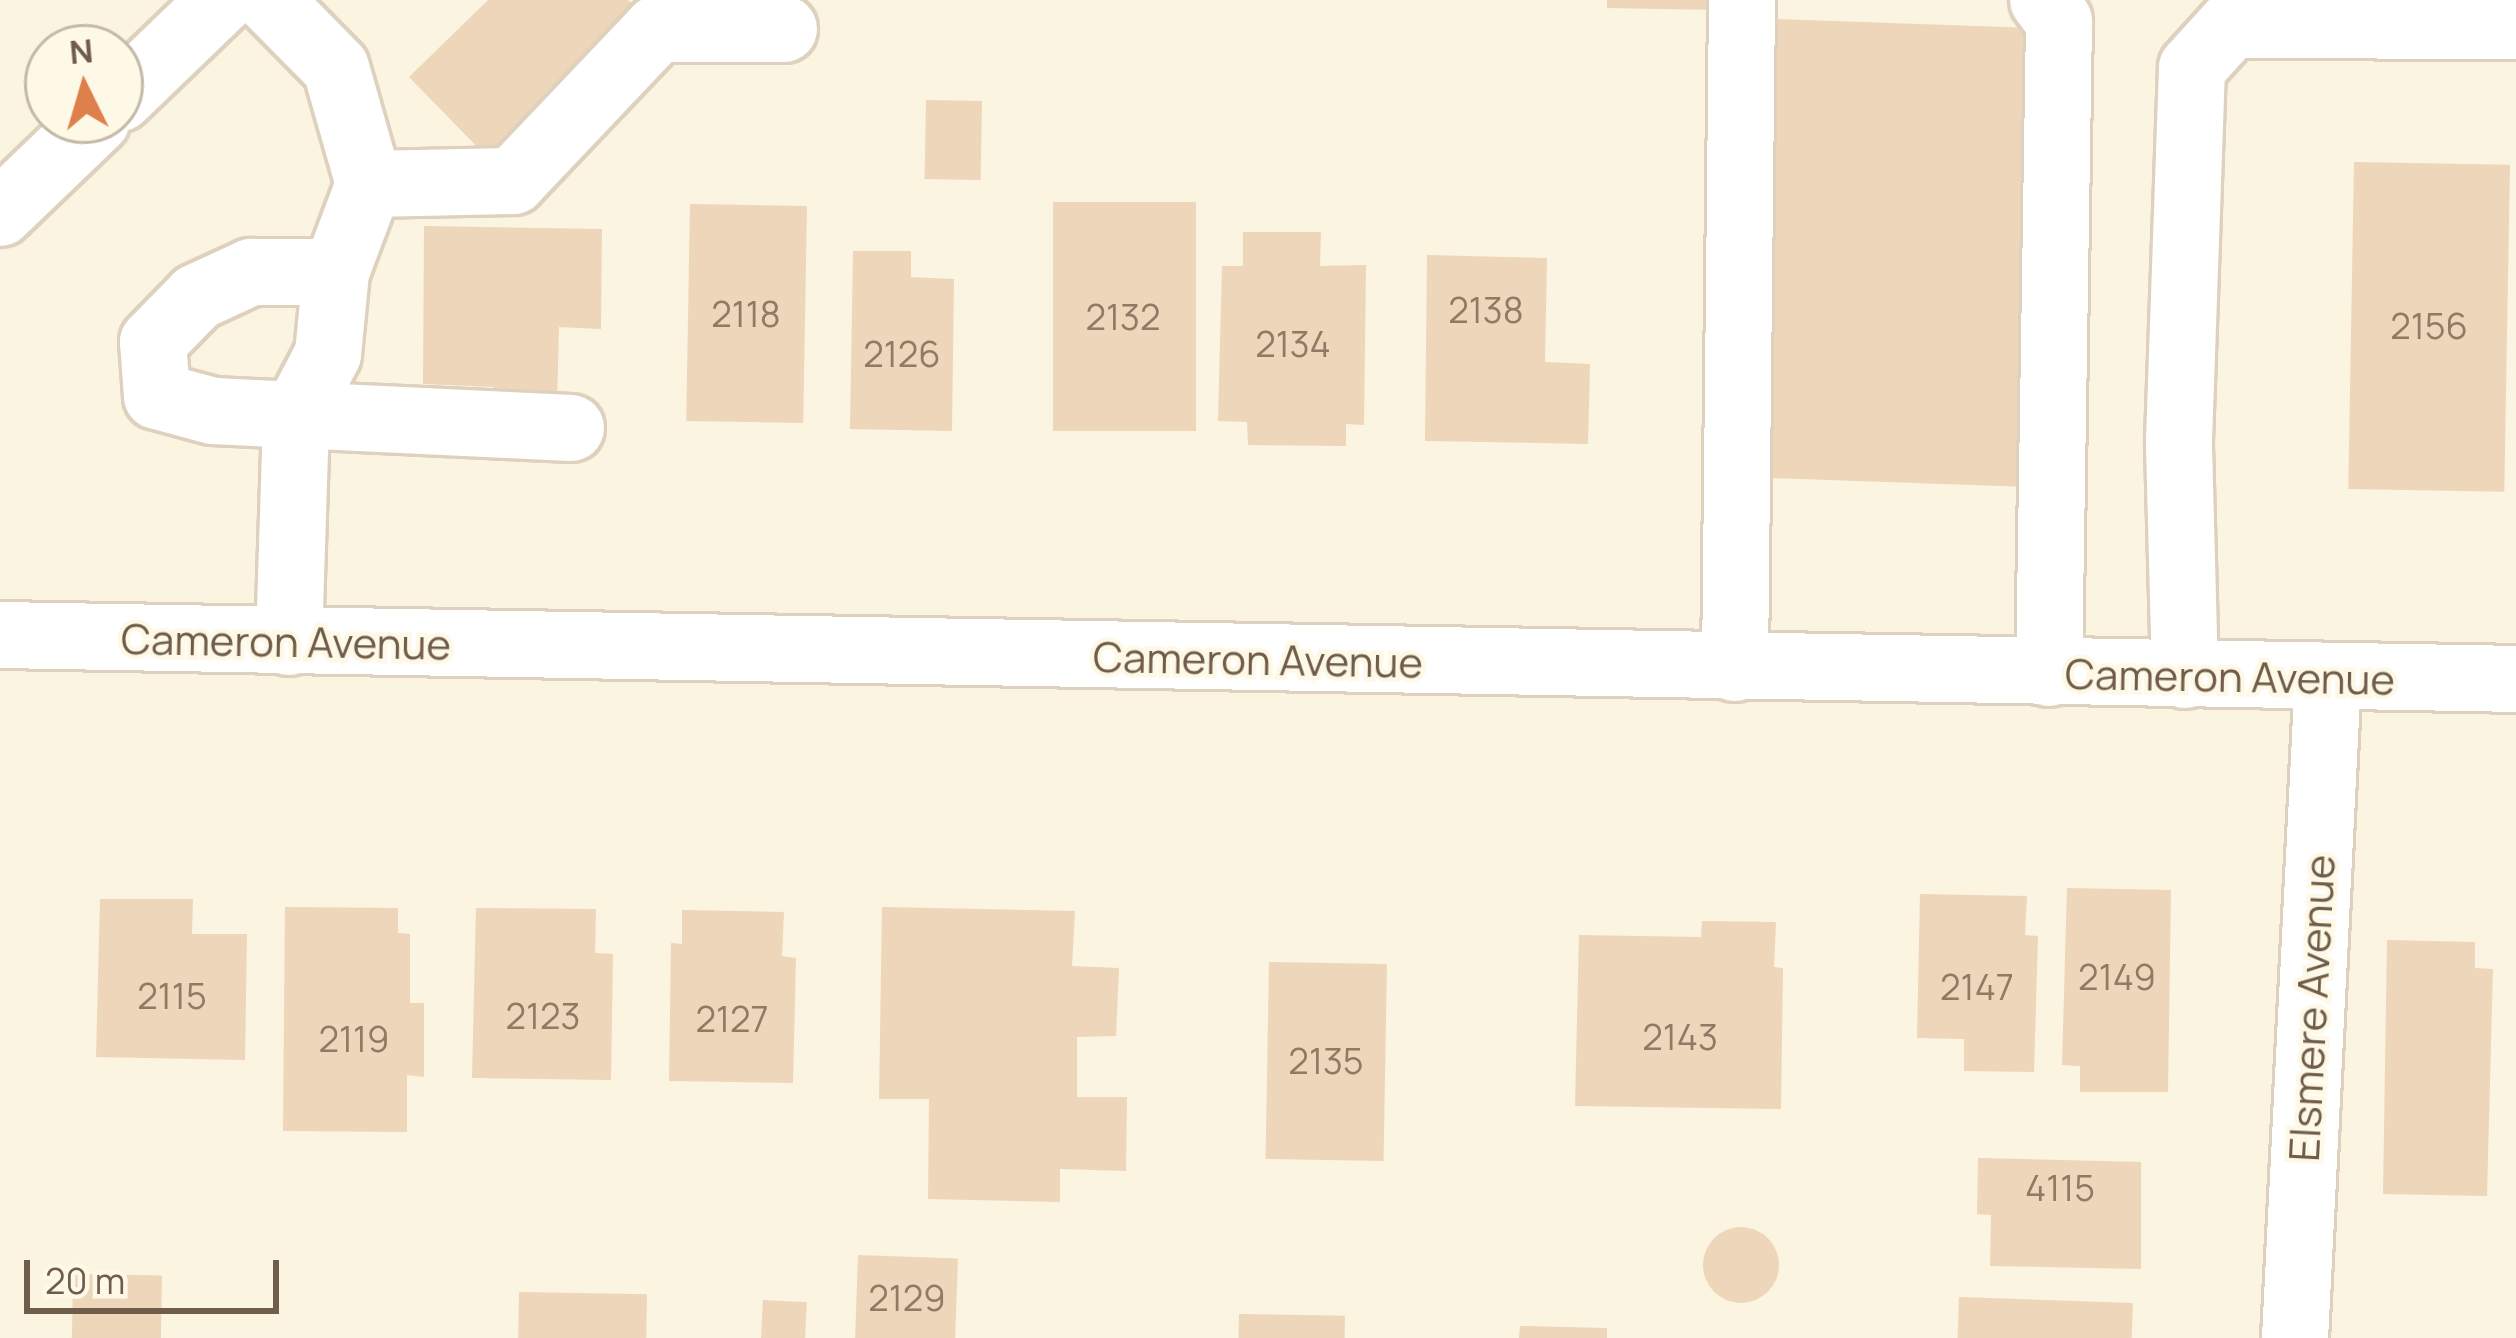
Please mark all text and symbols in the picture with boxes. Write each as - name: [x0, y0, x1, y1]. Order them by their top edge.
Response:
- north arrow: [24, 24, 144, 144]
- text: N: [67, 27, 95, 74]
- house number: 2138: [1448, 288, 1524, 332]
- house number: 2118: [711, 292, 781, 336]
- house number: 2132: [1086, 295, 1160, 339]
- house number: 2156: [2390, 304, 2468, 348]
- house number: 2134: [1255, 322, 1331, 366]
- house number: 2126: [863, 332, 941, 376]
- street label: Cameron Avenue: [121, 613, 451, 669]
- street label: Cameron Avenue: [1093, 631, 1423, 687]
- street label: Cameron Avenue: [2065, 648, 2395, 704]
- street label: Elsmere Avenue: [2278, 853, 2344, 1163]
- house number: 2149: [2078, 955, 2156, 999]
- house number: 2147: [1940, 965, 2014, 1009]
- house number: 2115: [137, 974, 207, 1018]
- house number: 2123: [506, 994, 580, 1038]
- house number: 2127: [695, 997, 769, 1041]
- house number: 2143: [1642, 1015, 1718, 1059]
- house number: 2119: [319, 1017, 389, 1061]
- house number: 2135: [1288, 1039, 1364, 1083]
- house number: 4115: [2025, 1166, 2095, 1210]
- scale bar: [30, 1236, 285, 1310]
- text: 20 m: [45, 1256, 125, 1305]
- house number: 2129: [868, 1276, 946, 1320]

